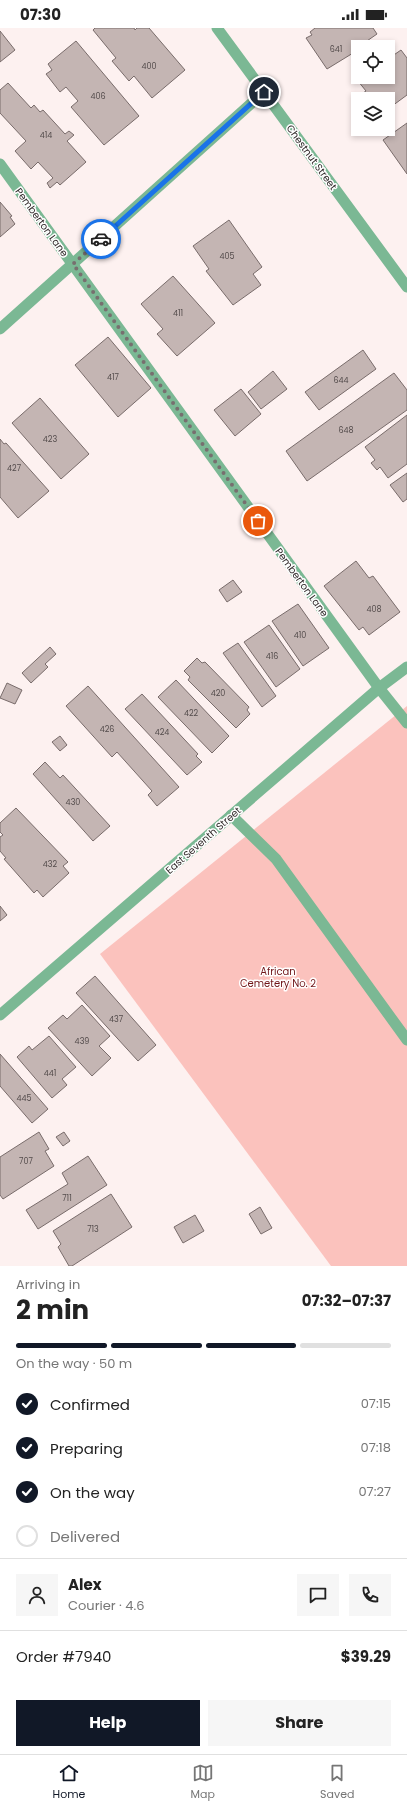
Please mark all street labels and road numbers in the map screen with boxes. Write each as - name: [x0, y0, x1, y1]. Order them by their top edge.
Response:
- street label: Chestnut Street: [283, 122, 341, 193]
- street label: Pemberton Lane: [11, 185, 72, 260]
- street label: Pemberton Lane: [271, 545, 332, 620]
- street label: East Seventh Street: [162, 803, 245, 877]

